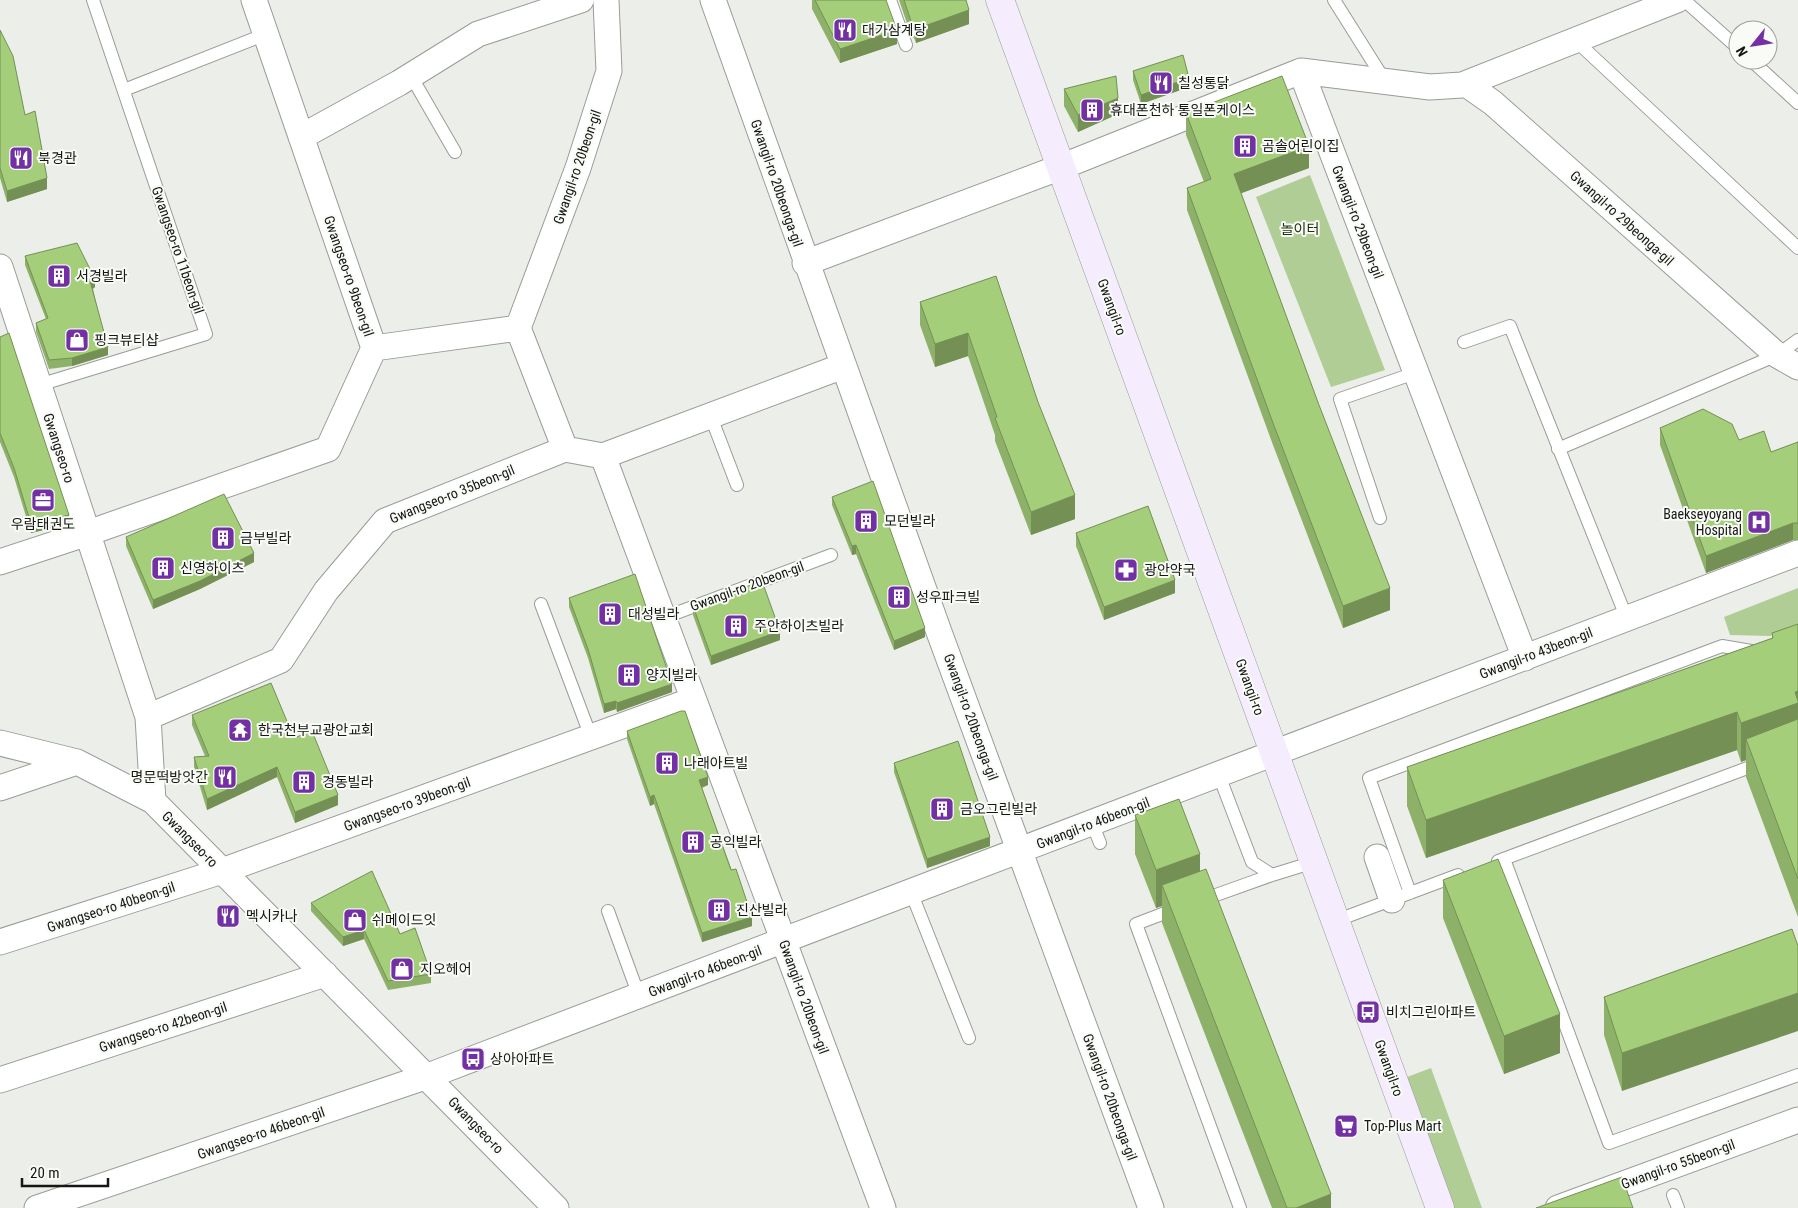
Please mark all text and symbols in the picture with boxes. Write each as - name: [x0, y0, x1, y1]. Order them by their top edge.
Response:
- restaurant icon: 대가삼계탕: [832, 17, 858, 43]
- north arrow: [1728, 20, 1778, 70]
- place label: 대가삼계탕: [862, 22, 927, 38]
- text: N: [1733, 44, 1751, 59]
- restaurant icon: 칠성통닭: [1148, 70, 1174, 96]
- place label: 칠성통닭: [1178, 75, 1230, 91]
- building icon: 휴대폰천하 통일폰케이스: [1079, 97, 1105, 123]
- place label: 휴대폰천하 통일폰케이스: [1110, 102, 1255, 118]
- street label: Gwangil-ro 20beon-gil: [550, 108, 604, 226]
- street label: Gwangil-ro 20beonga-gil: [748, 117, 806, 249]
- building icon: 곰솔어린이집: [1232, 133, 1258, 159]
- place label: 곰솔어린이집: [1262, 138, 1339, 154]
- restaurant icon: 북경관: [8, 145, 34, 171]
- place label: 북경관: [38, 150, 77, 166]
- street label: Gwangil-ro 29beon-gil: [1329, 163, 1387, 281]
- street label: Gwangil-ro 29beonga-gil: [1567, 167, 1677, 269]
- street label: Gwangseo-ro 11beon-gil: [149, 184, 207, 316]
- street label: Gwangseo-ro 9beon-gil: [321, 214, 377, 338]
- park label: 놀이터: [1281, 221, 1319, 237]
- building icon: 서경빌라: [46, 263, 72, 289]
- place label: 서경빌라: [76, 268, 128, 284]
- street label: Gwangil-ro: [1094, 277, 1130, 337]
- shop icon: 핑크뷰티샵: [64, 327, 90, 353]
- place label: 핑크뷰티샵: [94, 332, 159, 348]
- street label: Gwangseo-ro: [40, 411, 78, 485]
- street label: Gwangseo-ro 35beon-gil: [387, 462, 517, 526]
- office icon: 우람태권도: [30, 487, 56, 513]
- place label: Baekseyoyang Hospital: [1663, 506, 1742, 538]
- building icon: 모던빌라: [853, 508, 879, 534]
- hospital icon: Baekseyoyang Hospital: [1746, 509, 1772, 535]
- place label: 모던빌라: [884, 513, 936, 529]
- place label: 우람태권도: [11, 516, 75, 532]
- building icon: 금부빌라: [210, 525, 236, 551]
- place label: 금부빌라: [240, 530, 292, 546]
- building icon: 신영하이츠: [150, 555, 176, 581]
- pharmacy icon: 광안약국: [1113, 557, 1139, 583]
- street label: Gwangil-ro 20beon-gil: [688, 558, 806, 614]
- place label: 신영하이츠: [180, 560, 245, 576]
- place label: 광안약국: [1144, 562, 1196, 578]
- building icon: 성우파크빌: [886, 584, 912, 610]
- place label: 성우파크빌: [916, 589, 980, 605]
- building icon: 대성빌라: [597, 601, 623, 627]
- place label: 대성빌라: [628, 606, 680, 622]
- building icon: 주안하이츠빌라: [723, 613, 749, 639]
- place label: 주안하이츠빌라: [754, 618, 844, 634]
- street label: Gwangil-ro 43beon-gil: [1477, 624, 1595, 682]
- street label: Gwangil-ro 20beonga-gil: [941, 652, 1001, 782]
- street label: Gwangil-ro: [1232, 657, 1268, 717]
- building icon: 양지빌라: [616, 662, 642, 688]
- place label: 양지빌라: [646, 667, 698, 683]
- temple icon: 한국천부교광안교회: [227, 717, 253, 743]
- place label: 한국천부교광안교회: [258, 722, 374, 738]
- building icon: 나래아트빌: [654, 750, 680, 776]
- place label: 나래아트빌: [684, 755, 748, 771]
- restaurant icon: 명문떡방앗간: [212, 764, 238, 790]
- place label: 명문떡방앗간: [131, 769, 208, 785]
- building icon: 경동빌라: [291, 769, 317, 795]
- place label: 경동빌라: [322, 774, 374, 790]
- street label: Gwangseo-ro 39beon-gil: [342, 774, 472, 834]
- street label: Gwangil-ro 46beon-gil: [1034, 794, 1152, 852]
- building icon: 금오그린빌라: [929, 796, 955, 822]
- place label: 금오그린빌라: [960, 801, 1037, 817]
- street label: Gwangseo-ro: [159, 808, 221, 870]
- building icon: 공익빌라: [680, 829, 706, 855]
- place label: 공익빌라: [710, 834, 762, 850]
- street label: Gwangseo-ro 40beon-gil: [45, 879, 177, 935]
- building icon: 진산빌라: [706, 897, 732, 923]
- place label: 진산빌라: [736, 902, 788, 918]
- restaurant icon: 멕시카나: [215, 903, 241, 929]
- shop icon: 쉬메이드잇: [342, 907, 368, 933]
- place label: 멕시카나: [246, 908, 298, 924]
- place label: 쉬메이드잇: [372, 912, 436, 928]
- street label: Gwangil-ro 20beon-gil: [776, 938, 832, 1056]
- street label: Gwangil-ro 46beon-gil: [646, 942, 764, 1000]
- shop icon: 지오헤어: [389, 956, 415, 982]
- place label: 지오헤어: [420, 961, 472, 977]
- street label: Gwangseo-ro 42beon-gil: [97, 999, 229, 1055]
- bus stop icon: 비치그린아파트: [1355, 999, 1381, 1025]
- place label: 비치그린아파트: [1386, 1004, 1476, 1020]
- street label: Gwangil-ro 20beonga-gil: [1080, 1032, 1140, 1162]
- street label: Gwangil-ro: [1371, 1038, 1407, 1098]
- bus stop icon: 상아아파트: [460, 1046, 486, 1072]
- place label: 상아아파트: [490, 1051, 555, 1067]
- street label: Gwangseo-ro: [445, 1093, 507, 1157]
- street label: Gwangseo-ro 46beon-gil: [195, 1104, 327, 1162]
- supermarket icon: Top-Plus Mart: [1333, 1113, 1359, 1139]
- place label: Top-Plus Mart: [1364, 1118, 1441, 1134]
- street label: Gwangil-ro 55beon-gil: [1619, 1136, 1737, 1192]
- scale bar: [22, 1156, 109, 1188]
- text: 20 m: [30, 1164, 60, 1182]

